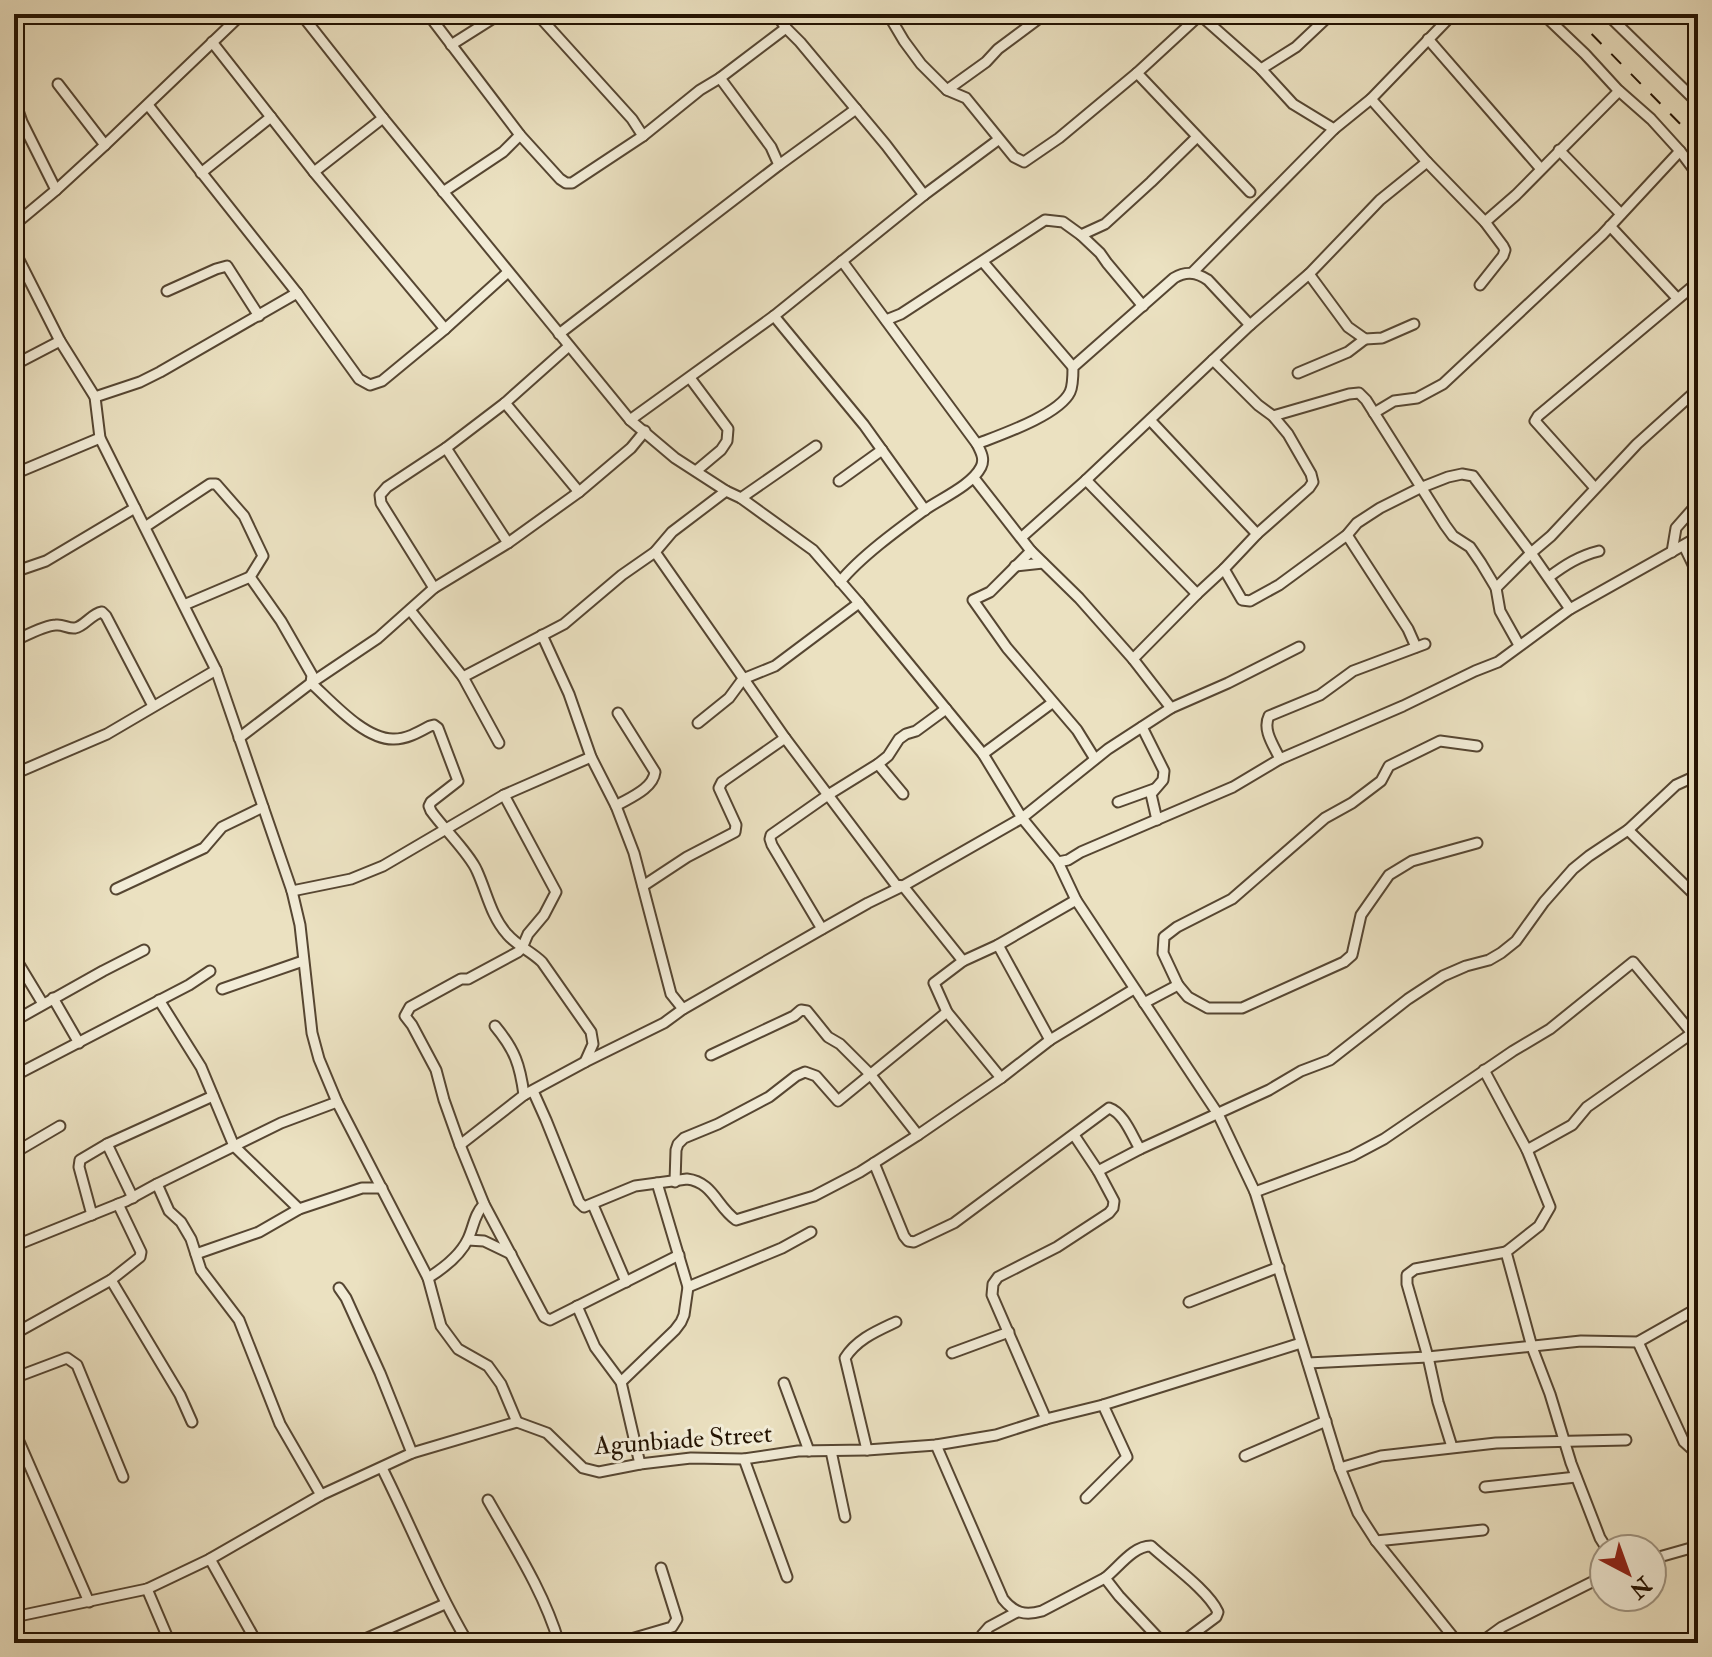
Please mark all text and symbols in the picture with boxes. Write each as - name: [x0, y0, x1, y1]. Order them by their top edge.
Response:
- street label: Agunbiade Street: [592, 1418, 773, 1462]
- north arrow: [1588, 1533, 1668, 1613]
- text: N: [1624, 1570, 1658, 1605]

